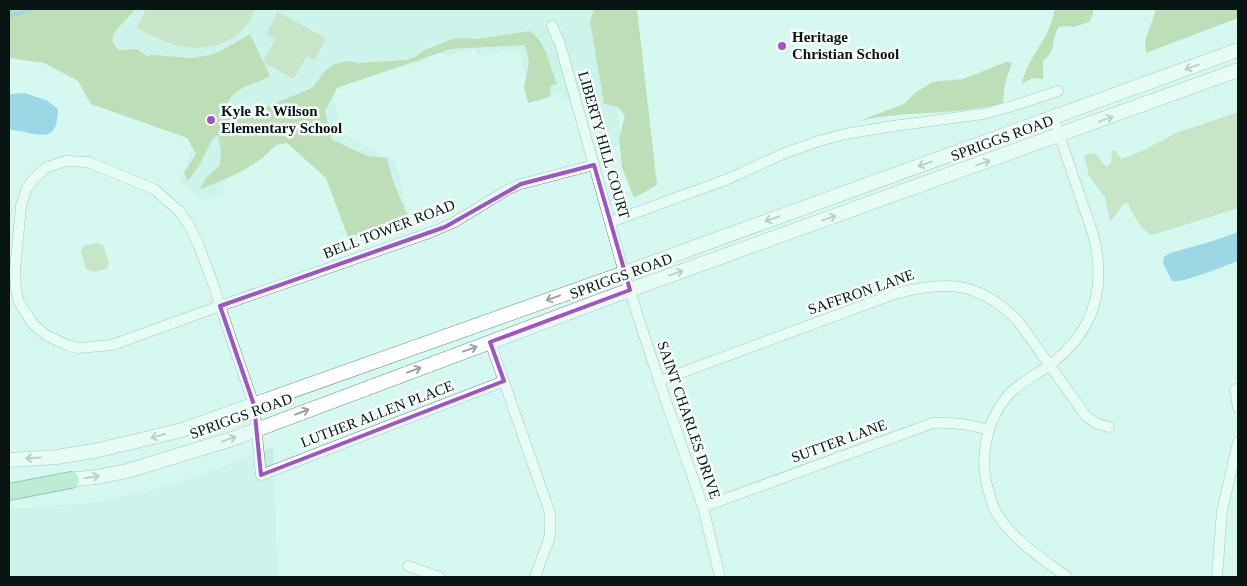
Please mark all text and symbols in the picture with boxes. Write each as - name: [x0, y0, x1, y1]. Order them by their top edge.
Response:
- place label: Heritage Christian School: [792, 29, 899, 62]
- marker: Heritage Christian School: [776, 40, 788, 52]
- one-way arrow: [1185, 63, 1201, 72]
- street label: LIBERTY HILL COURT: [575, 69, 633, 221]
- place label: Kyle R. Wilson Elementary School: [221, 103, 342, 136]
- street label: SPRIGGS ROAD: [949, 112, 1056, 164]
- marker: Kyle R. Wilson Elementary School: [205, 114, 217, 126]
- one-way arrow: [1097, 114, 1113, 123]
- one-way arrow: [974, 158, 990, 167]
- one-way arrow: [917, 160, 933, 169]
- street label: BELL TOWER ROAD: [321, 196, 457, 262]
- one-way arrow: [820, 213, 836, 222]
- one-way arrow: [765, 215, 780, 224]
- street label: SPRIGGS ROAD: [568, 250, 675, 302]
- street label: SAFFRON LANE: [806, 266, 916, 318]
- one-way arrow: [668, 268, 683, 277]
- one-way arrow: [546, 294, 561, 303]
- street label: SAINT CHARLES DRIVE: [654, 339, 724, 501]
- one-way arrow: [462, 344, 477, 353]
- one-way arrow: [406, 365, 422, 374]
- street label: LUTHER ALLEN PLACE: [298, 377, 456, 451]
- street label: SPRIGGS ROAD: [188, 390, 295, 442]
- one-way arrow: [294, 407, 309, 416]
- street label: SUTTER LANE: [789, 416, 889, 466]
- one-way arrow: [151, 432, 167, 442]
- one-way arrow: [221, 434, 237, 443]
- one-way arrow: [25, 454, 41, 463]
- one-way arrow: [84, 472, 100, 482]

